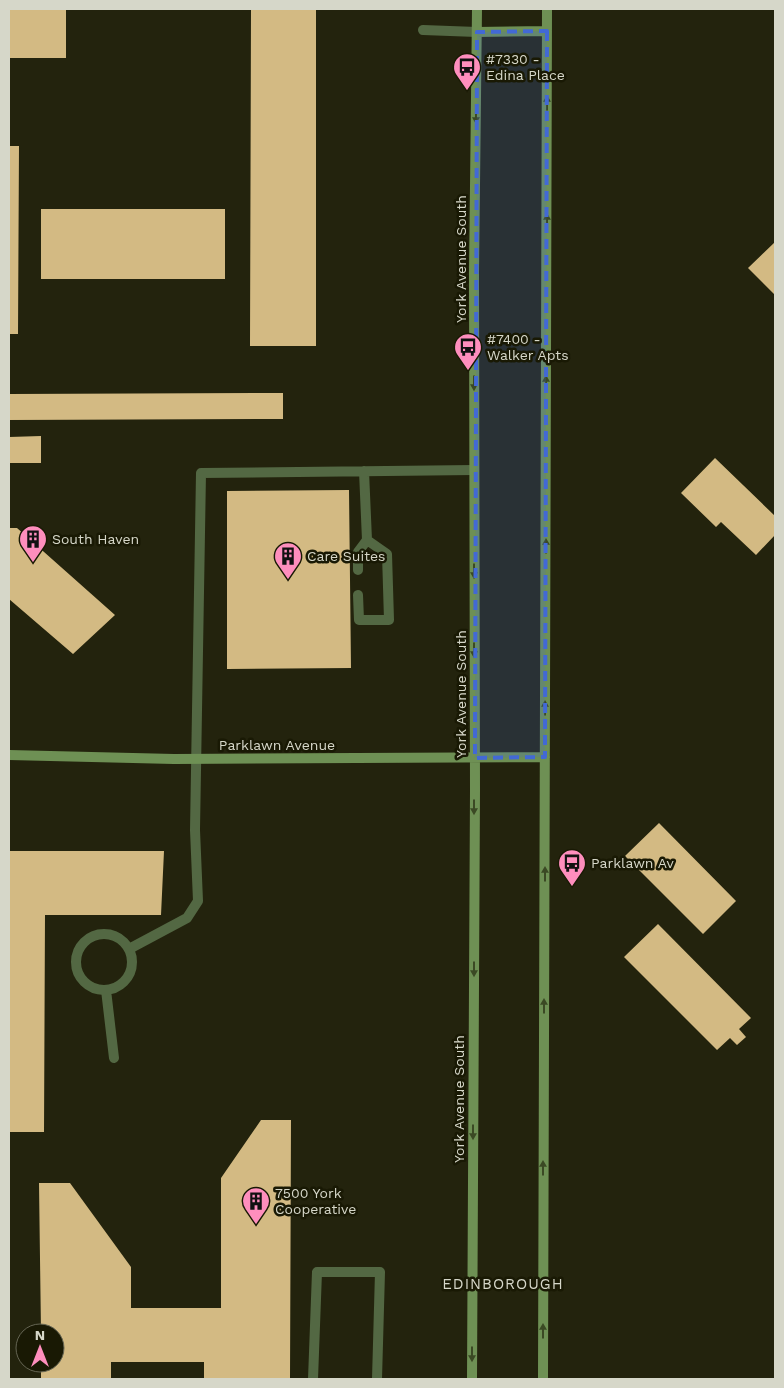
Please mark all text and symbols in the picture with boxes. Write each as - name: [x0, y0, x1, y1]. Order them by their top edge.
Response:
- place label: #7330 - Edina Place: [486, 51, 565, 83]
- bus stop icon: #7330 - Edina Place: [452, 52, 482, 91]
- one-way arrow: [543, 95, 551, 111]
- one-way arrow: [472, 108, 480, 124]
- street label: York Avenue South: [453, 195, 469, 323]
- one-way arrow: [543, 213, 551, 229]
- place label: #7400 - Walker Apts: [487, 331, 569, 363]
- bus stop icon: #7400 - Walker Apts: [453, 332, 483, 371]
- one-way arrow: [470, 375, 478, 391]
- one-way arrow: [542, 375, 550, 391]
- building icon: South Haven: [18, 524, 48, 563]
- place label: South Haven: [52, 531, 139, 547]
- one-way arrow: [542, 538, 550, 554]
- building icon: Care Suites: [273, 541, 303, 580]
- place label: Care Suites: [307, 548, 385, 564]
- one-way arrow: [470, 564, 478, 580]
- street label: York Avenue South: [453, 630, 469, 758]
- one-way arrow: [470, 643, 478, 659]
- one-way arrow: [541, 700, 549, 716]
- street label: Parklawn Avenue: [219, 737, 335, 753]
- one-way arrow: [470, 799, 478, 815]
- bus stop icon: Parklawn Av: [557, 848, 587, 887]
- place label: Parklawn Av: [591, 855, 675, 871]
- one-way arrow: [541, 865, 549, 881]
- one-way arrow: [470, 962, 478, 978]
- one-way arrow: [540, 997, 548, 1013]
- street label: York Avenue South: [451, 1035, 467, 1163]
- one-way arrow: [469, 1124, 477, 1140]
- one-way arrow: [539, 1160, 547, 1176]
- place label: 7500 York Cooperative: [275, 1185, 356, 1217]
- building icon: 7500 York Cooperative: [241, 1186, 271, 1225]
- district label: EDINBOROUGH: [442, 1275, 564, 1293]
- one-way arrow: [539, 1322, 547, 1338]
- north arrow: [15, 1323, 65, 1373]
- text: N: [35, 1327, 45, 1343]
- one-way arrow: [468, 1347, 476, 1363]

